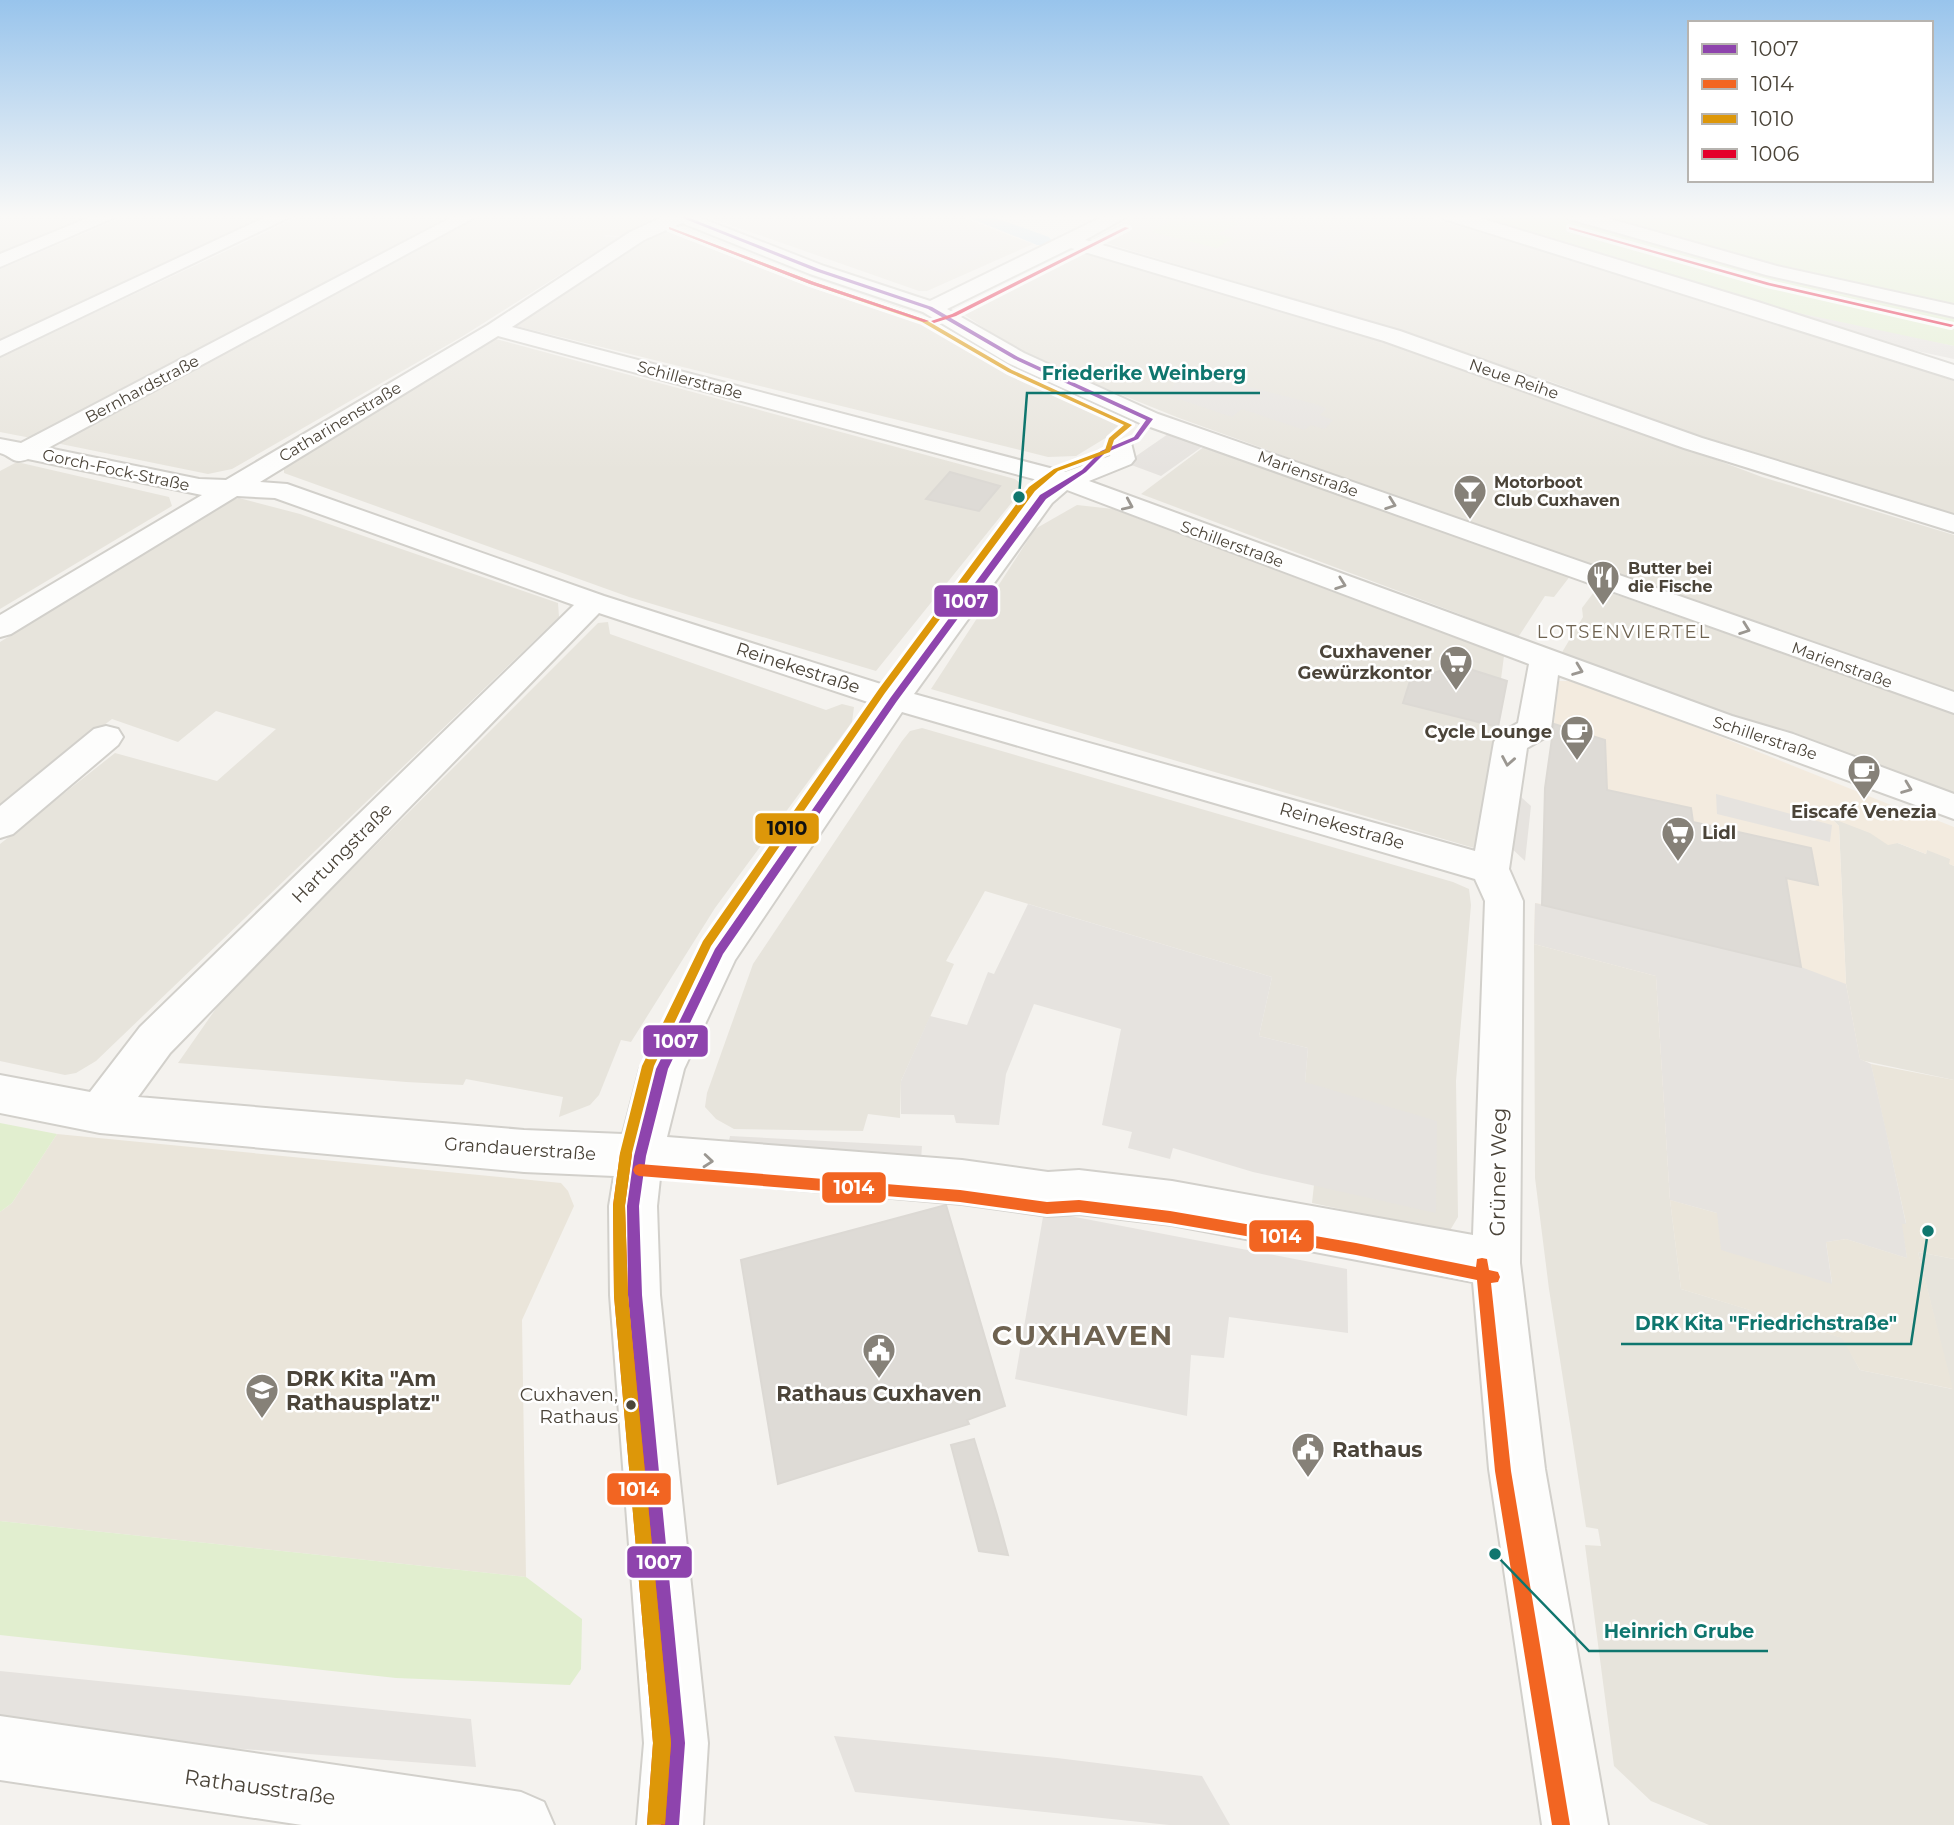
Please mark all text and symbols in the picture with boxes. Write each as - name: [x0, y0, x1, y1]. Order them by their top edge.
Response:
- legend: [1688, 21, 1933, 182]
- text: 1007: [1751, 36, 1799, 61]
- text: 1014: [1751, 71, 1794, 96]
- text: 1010: [1751, 106, 1794, 131]
- text: 1006: [1751, 141, 1799, 166]
- street label: Bernhardstraße: [82, 351, 202, 427]
- callout: Friederike Weinberg: [1027, 353, 1260, 393]
- street label: Neue Reihe: [1467, 355, 1561, 403]
- street label: Schillerstraße: [635, 357, 745, 403]
- text: Friederike Weinberg: [1042, 362, 1246, 385]
- street label: Catharinenstraße: [275, 378, 405, 466]
- street label: Gorch-Fock-Straße: [41, 445, 191, 495]
- street label: Marienstraße: [1255, 447, 1361, 501]
- bar icon: Motorboot Club Cuxhaven: [1451, 472, 1489, 521]
- place label: Motorboot Club Cuxhaven: [1494, 473, 1620, 510]
- one-way arrow: [1385, 496, 1397, 510]
- one-way arrow: [1120, 497, 1133, 511]
- street label: Schillerstraße: [1178, 517, 1286, 571]
- restaurant icon: Butter bei die Fische: [1584, 558, 1622, 607]
- place label: Butter bei die Fische: [1628, 559, 1713, 596]
- one-way arrow: [1334, 576, 1347, 590]
- line badge: 1007: [933, 584, 999, 618]
- text: 1007: [944, 590, 989, 613]
- district label: LOTSENVIERTEL: [1537, 621, 1711, 643]
- one-way arrow: [1738, 621, 1750, 635]
- street label: Reinekestraße: [733, 638, 863, 698]
- street label: Marienstraße: [1789, 638, 1895, 692]
- place label: Cuxhavener Gewürzkontor: [1298, 641, 1432, 684]
- supermarket icon: Cuxhavener Gewürzkontor: [1437, 643, 1475, 692]
- one-way arrow: [1571, 662, 1583, 676]
- street label: Schillerstraße: [1711, 712, 1819, 764]
- cafe icon: Cycle Lounge: [1558, 713, 1596, 762]
- place label: Cycle Lounge: [1425, 721, 1552, 743]
- cafe icon: Eiscafé Venezia: [1845, 752, 1883, 801]
- one-way arrow: [1501, 755, 1516, 767]
- one-way arrow: [1900, 780, 1912, 794]
- street label: Hartungstraße: [287, 798, 397, 908]
- street label: Reinekestraße: [1277, 798, 1407, 854]
- place label: Eiscafé Venezia: [1791, 801, 1937, 823]
- line badge: 1010: [754, 812, 820, 845]
- supermarket icon: Lidl: [1659, 814, 1697, 863]
- text: 1010: [767, 817, 807, 840]
- place label: Lidl: [1702, 822, 1736, 844]
- line badge: 1007: [642, 1024, 709, 1058]
- text: 1007: [654, 1030, 699, 1053]
- street label: Grüner Weg: [1484, 1107, 1512, 1237]
- street label: Grandauerstraße: [443, 1133, 597, 1165]
- one-way arrow: [703, 1153, 714, 1168]
- line badge: 1014: [821, 1171, 887, 1204]
- text: 1014: [834, 1176, 874, 1199]
- line badge: 1014: [1248, 1219, 1315, 1253]
- text: 1014: [1261, 1225, 1301, 1248]
- callout: DRK Kita "Friedrichstraße": [1621, 1304, 1911, 1344]
- text: DRK Kita "Friedrichstraße": [1635, 1312, 1897, 1335]
- district label: CUXHAVEN: [992, 1318, 1174, 1352]
- public building icon: Rathaus Cuxhaven: [860, 1331, 898, 1380]
- place label: DRK Kita "Am Rathausplatz": [286, 1366, 440, 1415]
- school or university icon: DRK Kita "Am Rathausplatz": [243, 1371, 281, 1420]
- place label: Rathaus Cuxhaven: [776, 1381, 982, 1406]
- place label: Cuxhaven, Rathaus: [520, 1383, 618, 1428]
- marker: Cuxhaven, Rathaus: [624, 1398, 638, 1412]
- public building icon: Rathaus: [1289, 1430, 1327, 1479]
- place label: Rathaus: [1332, 1437, 1422, 1462]
- line badge: 1014: [606, 1472, 672, 1506]
- text: 1014: [619, 1478, 659, 1501]
- line badge: 1007: [626, 1545, 693, 1579]
- text: 1007: [637, 1551, 682, 1574]
- callout: Heinrich Grube: [1589, 1611, 1768, 1651]
- text: Heinrich Grube: [1604, 1620, 1754, 1643]
- street label: Rathausstraße: [183, 1764, 337, 1810]

